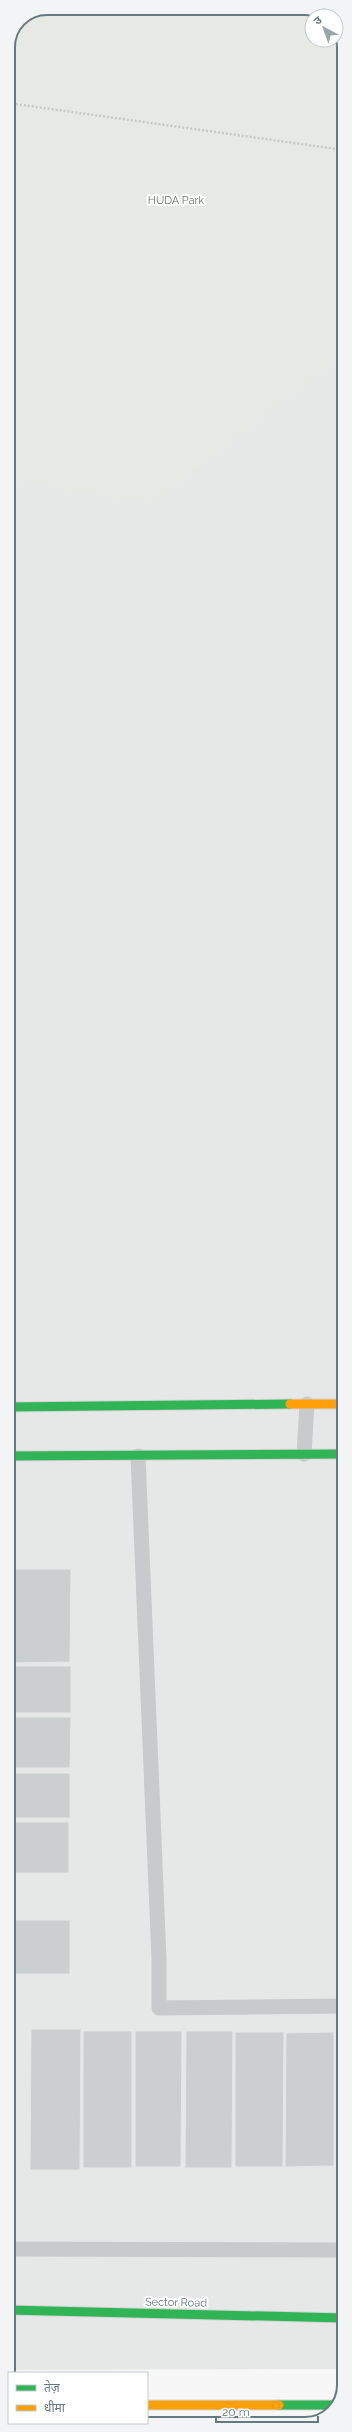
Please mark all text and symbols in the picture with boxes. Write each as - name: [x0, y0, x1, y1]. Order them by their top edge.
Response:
- north arrow: [304, 8, 344, 48]
- text: उ: [311, 13, 325, 28]
- park label: HUDA Park: [148, 194, 204, 207]
- street label: Sector Road: [145, 2295, 207, 2310]
- legend: [8, 2372, 148, 2424]
- text: तेज़: [44, 2380, 61, 2395]
- scale bar: [216, 2398, 318, 2424]
- text: धीमा: [44, 2400, 66, 2415]
- text: 20 m: [222, 2405, 250, 2419]

